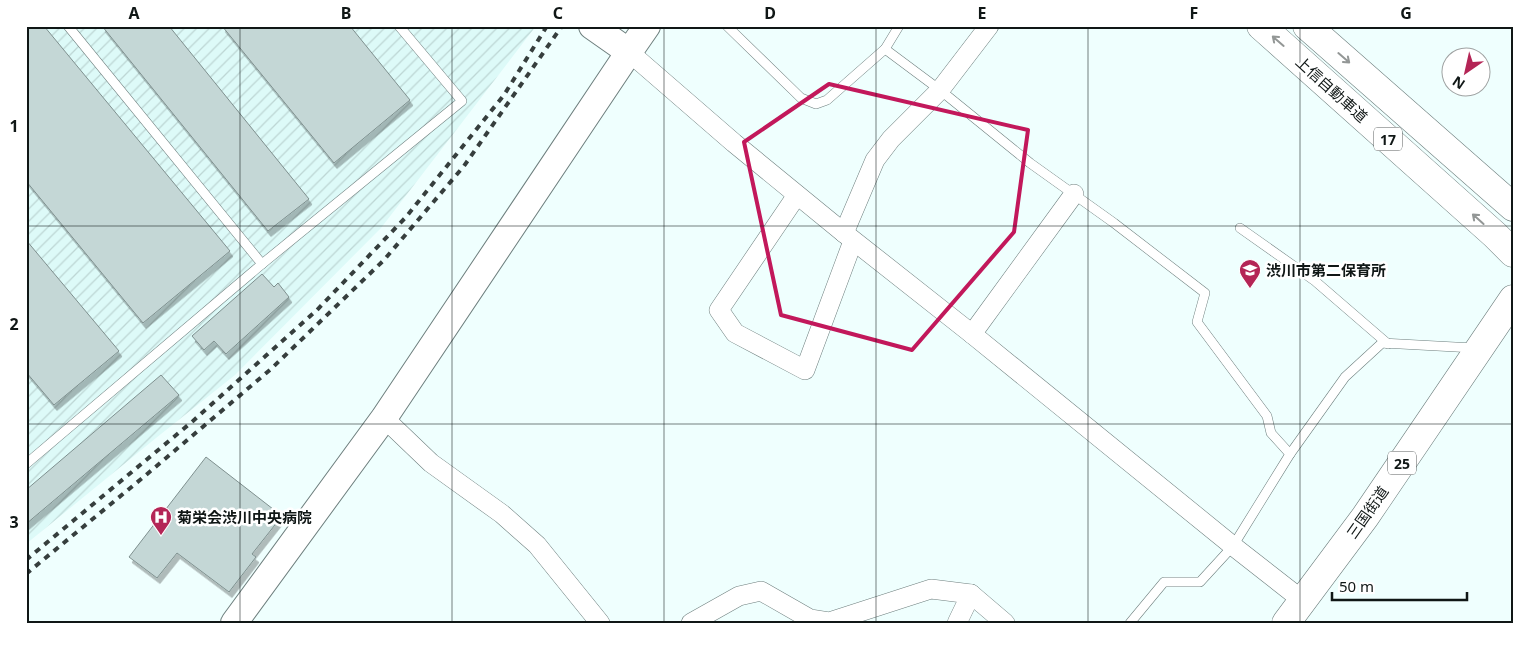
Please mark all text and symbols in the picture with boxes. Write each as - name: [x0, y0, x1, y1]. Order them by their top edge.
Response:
- text: A: [128, 2, 140, 24]
- text: B: [341, 2, 351, 24]
- text: C: [553, 2, 563, 24]
- text: D: [764, 2, 776, 24]
- text: E: [978, 2, 987, 24]
- text: F: [1190, 2, 1198, 24]
- text: G: [1400, 2, 1412, 24]
- one-way arrow: [1272, 36, 1285, 47]
- north arrow: [1442, 48, 1492, 98]
- street label: 上信自動車道: [1292, 51, 1372, 127]
- one-way arrow: [1337, 53, 1350, 64]
- text: N: [1448, 72, 1468, 94]
- text: 1: [9, 115, 19, 137]
- road number: 17: [1374, 128, 1402, 150]
- one-way arrow: [1471, 213, 1484, 225]
- school or university icon: 渋川市第二保育所: [1238, 258, 1262, 289]
- place label: 渋川市第二保育所: [1266, 260, 1386, 280]
- text: 2: [9, 313, 19, 335]
- road number: 25: [1388, 452, 1416, 474]
- street label: 三国街道: [1342, 482, 1392, 542]
- hospital icon: 菊栄会渋川中央病院: [149, 505, 173, 536]
- place label: 菊栄会渋川中央病院: [177, 507, 312, 527]
- text: 3: [9, 511, 19, 533]
- scale bar: [1332, 569, 1466, 601]
- text: 50 m: [1339, 576, 1374, 596]

